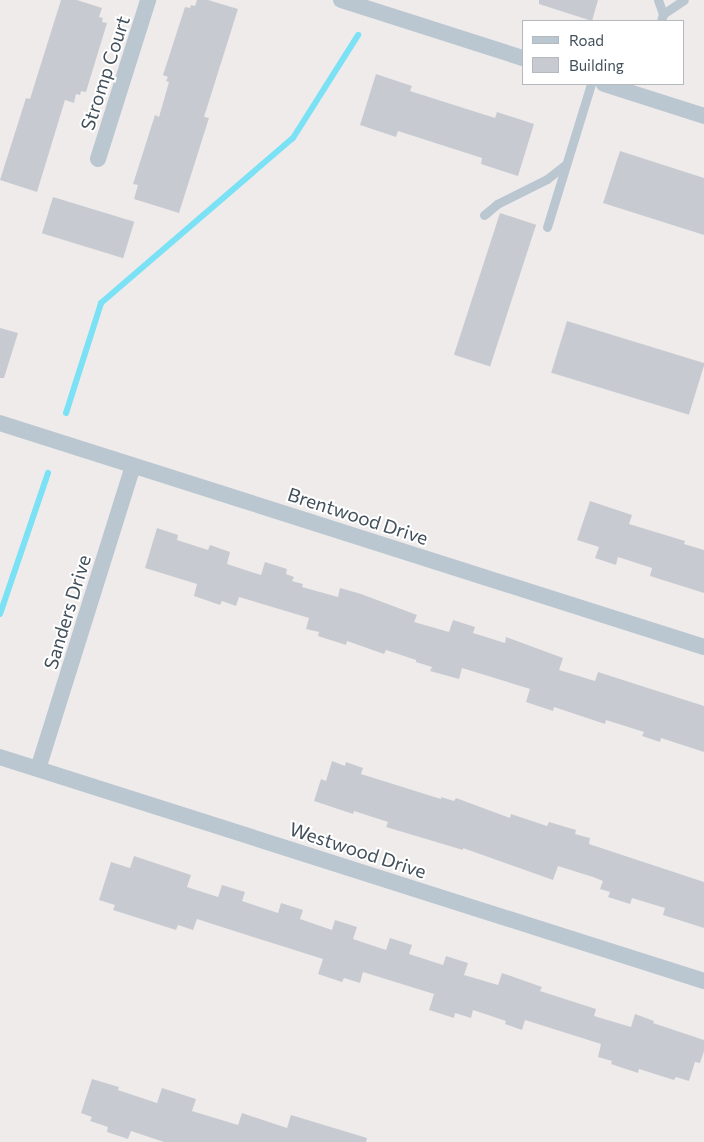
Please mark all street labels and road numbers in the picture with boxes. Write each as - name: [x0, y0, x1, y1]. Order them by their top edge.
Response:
- street label: Stromp Court: [76, 13, 134, 133]
- street label: Brentwood Drive: [285, 483, 431, 549]
- street label: Sanders Drive: [39, 552, 95, 672]
- street label: Westwood Drive: [287, 817, 429, 883]

